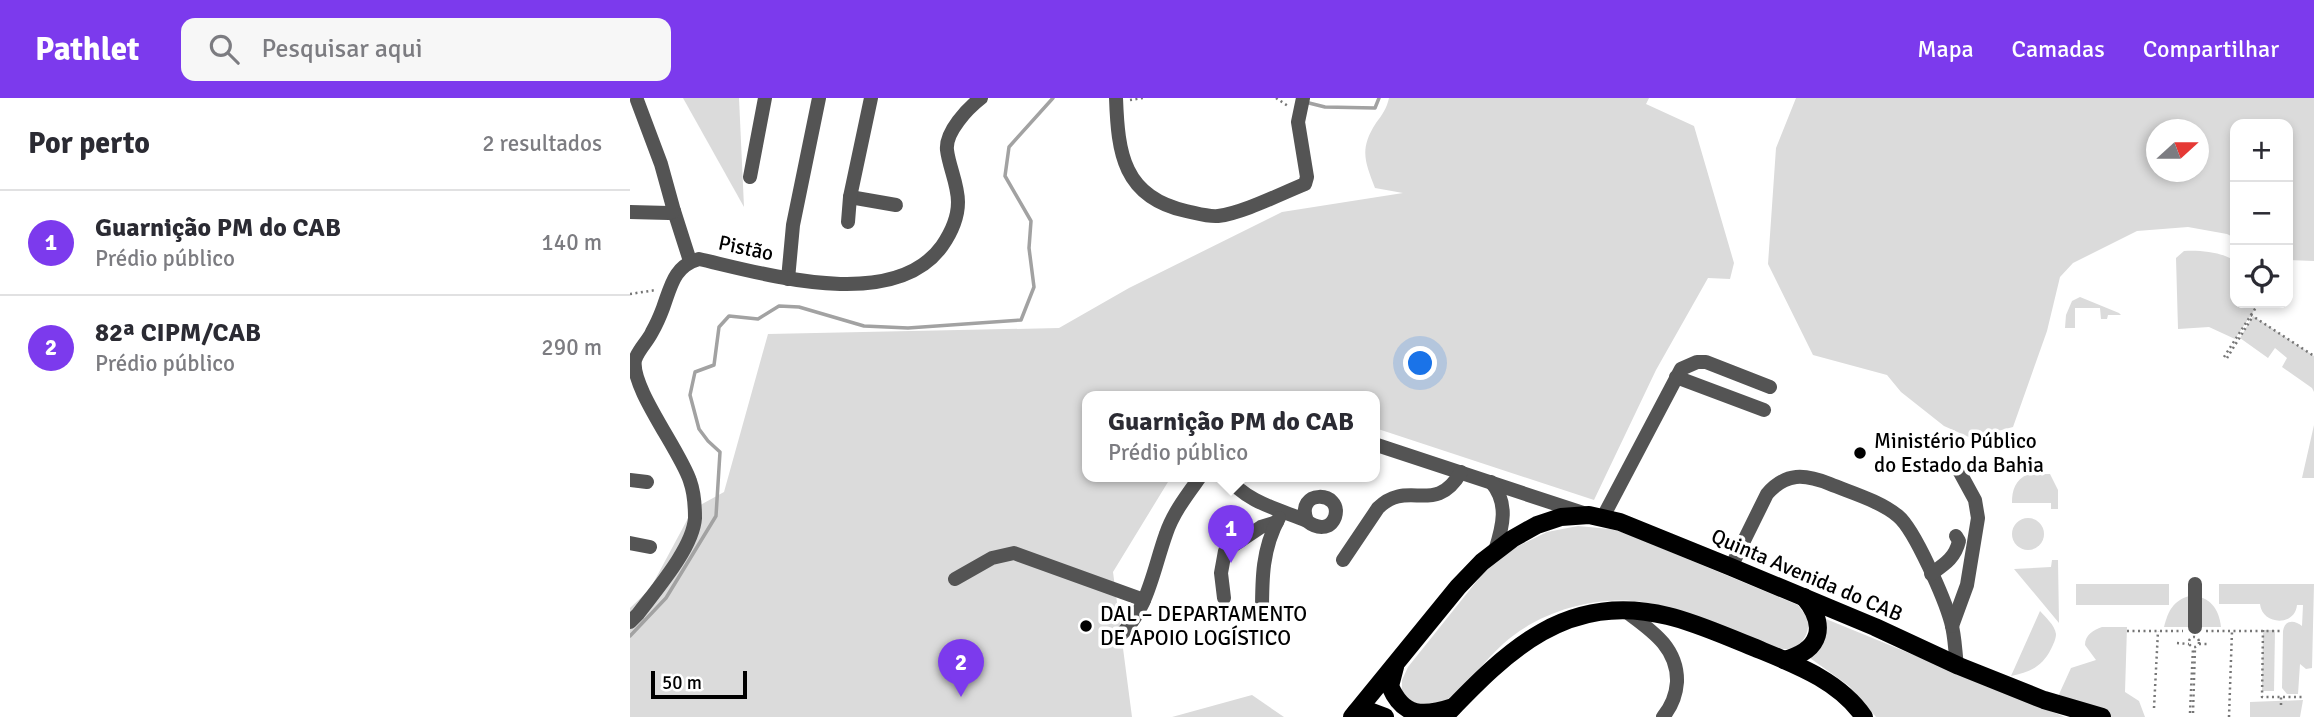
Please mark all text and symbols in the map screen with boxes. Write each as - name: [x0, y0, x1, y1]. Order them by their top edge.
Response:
- search box: [181, 18, 671, 81]
- text: Pathlet: [35, 29, 139, 70]
- icon: search: [205, 30, 243, 68]
- text: Pesquisar aqui: [261, 33, 423, 65]
- text: Mapa: [1917, 34, 1974, 64]
- text: Camadas: [2012, 34, 2105, 64]
- text: Compartilhar: [2143, 34, 2279, 64]
- north arrow: [2146, 119, 2209, 182]
- map controls: [2230, 119, 2293, 308]
- button: +: [2230, 119, 2293, 182]
- text: Por perto: [28, 125, 150, 162]
- text: 2 resultados: [482, 129, 602, 158]
- button: −: [2230, 182, 2293, 245]
- text: Guarnição PM do CAB: [95, 212, 341, 244]
- text: 1: [45, 228, 57, 257]
- text: 140 m: [541, 228, 602, 257]
- street label: Pistão: [716, 229, 776, 267]
- text: Prédio público: [95, 244, 235, 273]
- button: locate: [2230, 245, 2293, 308]
- text: 82ª CIPM/CAB: [95, 317, 261, 349]
- text: 2: [45, 333, 57, 362]
- text: 290 m: [541, 333, 602, 362]
- your location: [1403, 346, 1437, 380]
- text: Prédio público: [95, 349, 235, 378]
- popup: [1082, 391, 1380, 482]
- text: Guarnição PM do CAB: [1108, 406, 1354, 438]
- place label: Ministério Público do Estado da Bahia: [1874, 428, 2044, 478]
- text: Prédio público: [1108, 438, 1248, 467]
- marker: Ministério Público do Estado da Bahia: [1852, 445, 1868, 461]
- pin: 1: [1208, 505, 1254, 563]
- street label: Quinta Avenida do CAB: [1707, 523, 1907, 627]
- place label: DAL – DEPARTAMENTO DE APOIO LOGÍSTICO: [1100, 601, 1307, 651]
- marker: DAL – DEPARTAMENTO DE APOIO LOGÍSTICO: [1078, 618, 1094, 634]
- pin: 2: [938, 639, 984, 697]
- scale bar: [651, 668, 747, 700]
- text: 50 m: [662, 671, 702, 695]

